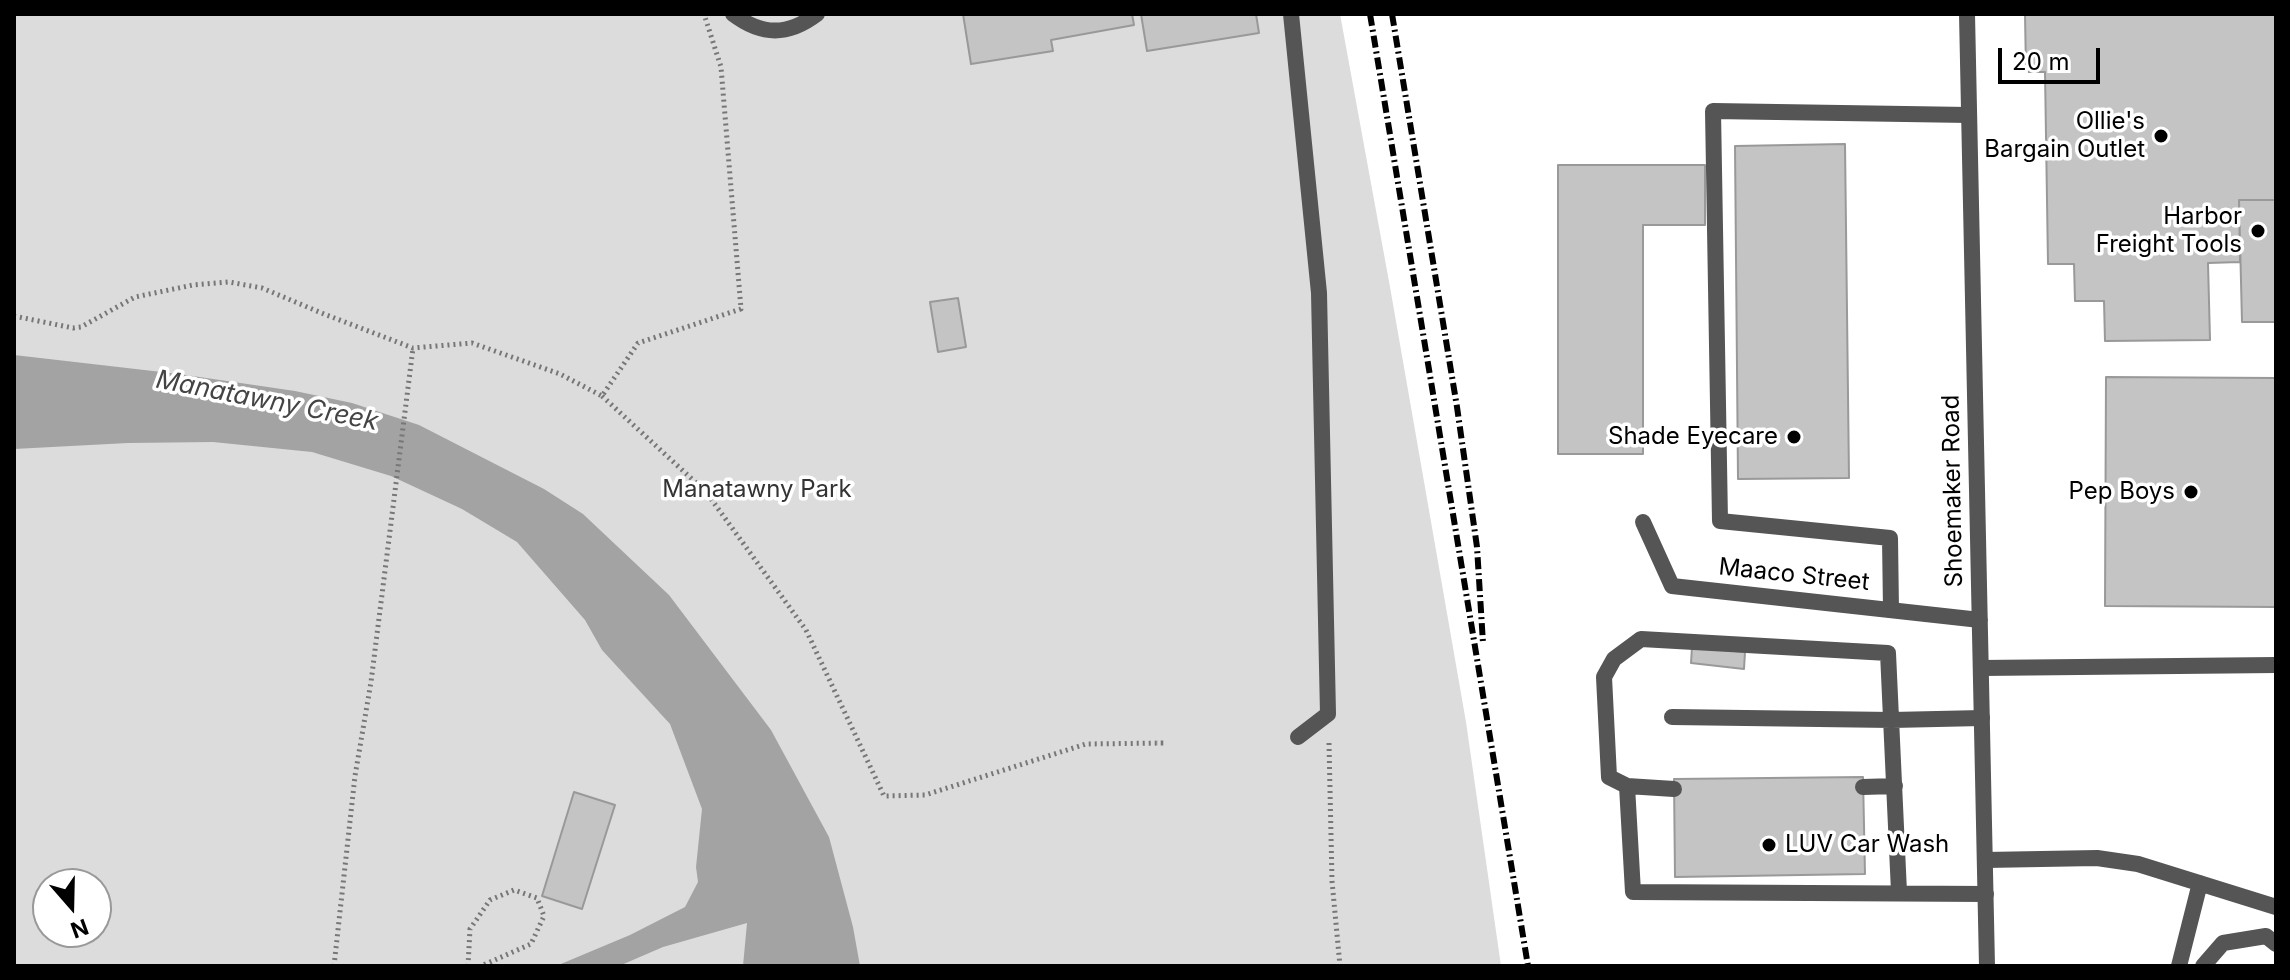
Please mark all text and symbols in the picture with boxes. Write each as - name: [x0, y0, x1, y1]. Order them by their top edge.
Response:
- scale bar: [2002, 32, 2104, 82]
- text: 20 m: [2012, 47, 2070, 76]
- place label: Ollie's Bargain Outlet: [1984, 108, 2145, 164]
- marker: Ollie's Bargain Outlet: [2152, 127, 2170, 145]
- place label: Harbor Freight Tools: [2096, 203, 2242, 259]
- marker: Harbor Freight Tools: [2249, 222, 2267, 240]
- water label: Manatawny Creek: [153, 364, 381, 438]
- street label: Shoemaker Road: [1937, 394, 1969, 588]
- place label: Shade Eyecare: [1608, 423, 1778, 451]
- marker: Shade Eyecare: [1785, 428, 1803, 446]
- park label: Manatawny Park: [662, 476, 852, 504]
- place label: Pep Boys: [2069, 478, 2175, 506]
- marker: Pep Boys: [2182, 483, 2200, 501]
- street label: Maaco Street: [1717, 553, 1871, 597]
- place label: LUV Car Wash: [1785, 831, 1949, 859]
- marker: LUV Car Wash: [1760, 836, 1778, 854]
- north arrow: [32, 868, 112, 948]
- text: N: [67, 914, 92, 944]

